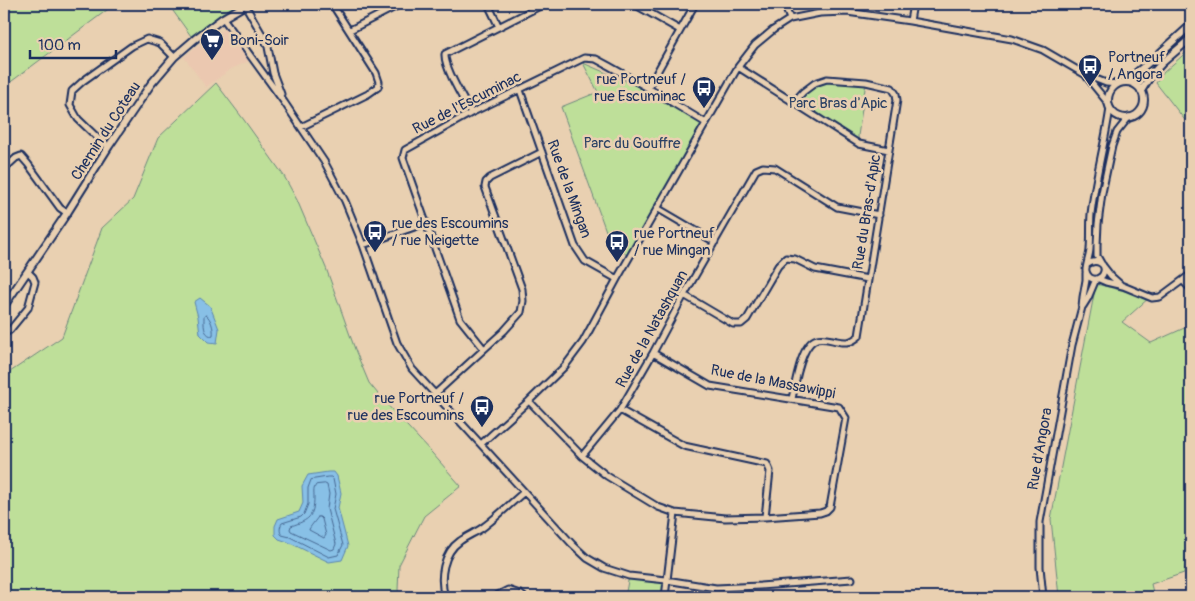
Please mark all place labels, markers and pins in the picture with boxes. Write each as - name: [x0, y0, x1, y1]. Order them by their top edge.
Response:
- supermarket icon: Boni-Soir: [199, 27, 225, 61]
- place label: Boni-Soir: [230, 31, 289, 50]
- place label: Portneuf / Angora: [1108, 48, 1165, 84]
- bus stop icon: Portneuf / Angora: [1077, 53, 1103, 87]
- place label: rue Portneuf / rue Escuminac: [594, 70, 686, 106]
- bus stop icon: rue Portneuf / rue Escuminac: [691, 75, 717, 109]
- place label: rue des Escoumins / rue Neigette: [392, 214, 509, 250]
- bus stop icon: rue des Escoumins / rue Neigette: [362, 219, 388, 253]
- place label: rue Portneuf / rue Mingan: [634, 224, 715, 260]
- bus stop icon: rue Portneuf / rue Mingan: [604, 229, 630, 263]
- place label: rue Portneuf / rue des Escoumins: [348, 389, 464, 425]
- bus stop icon: rue Portneuf / rue des Escoumins: [469, 394, 495, 428]

